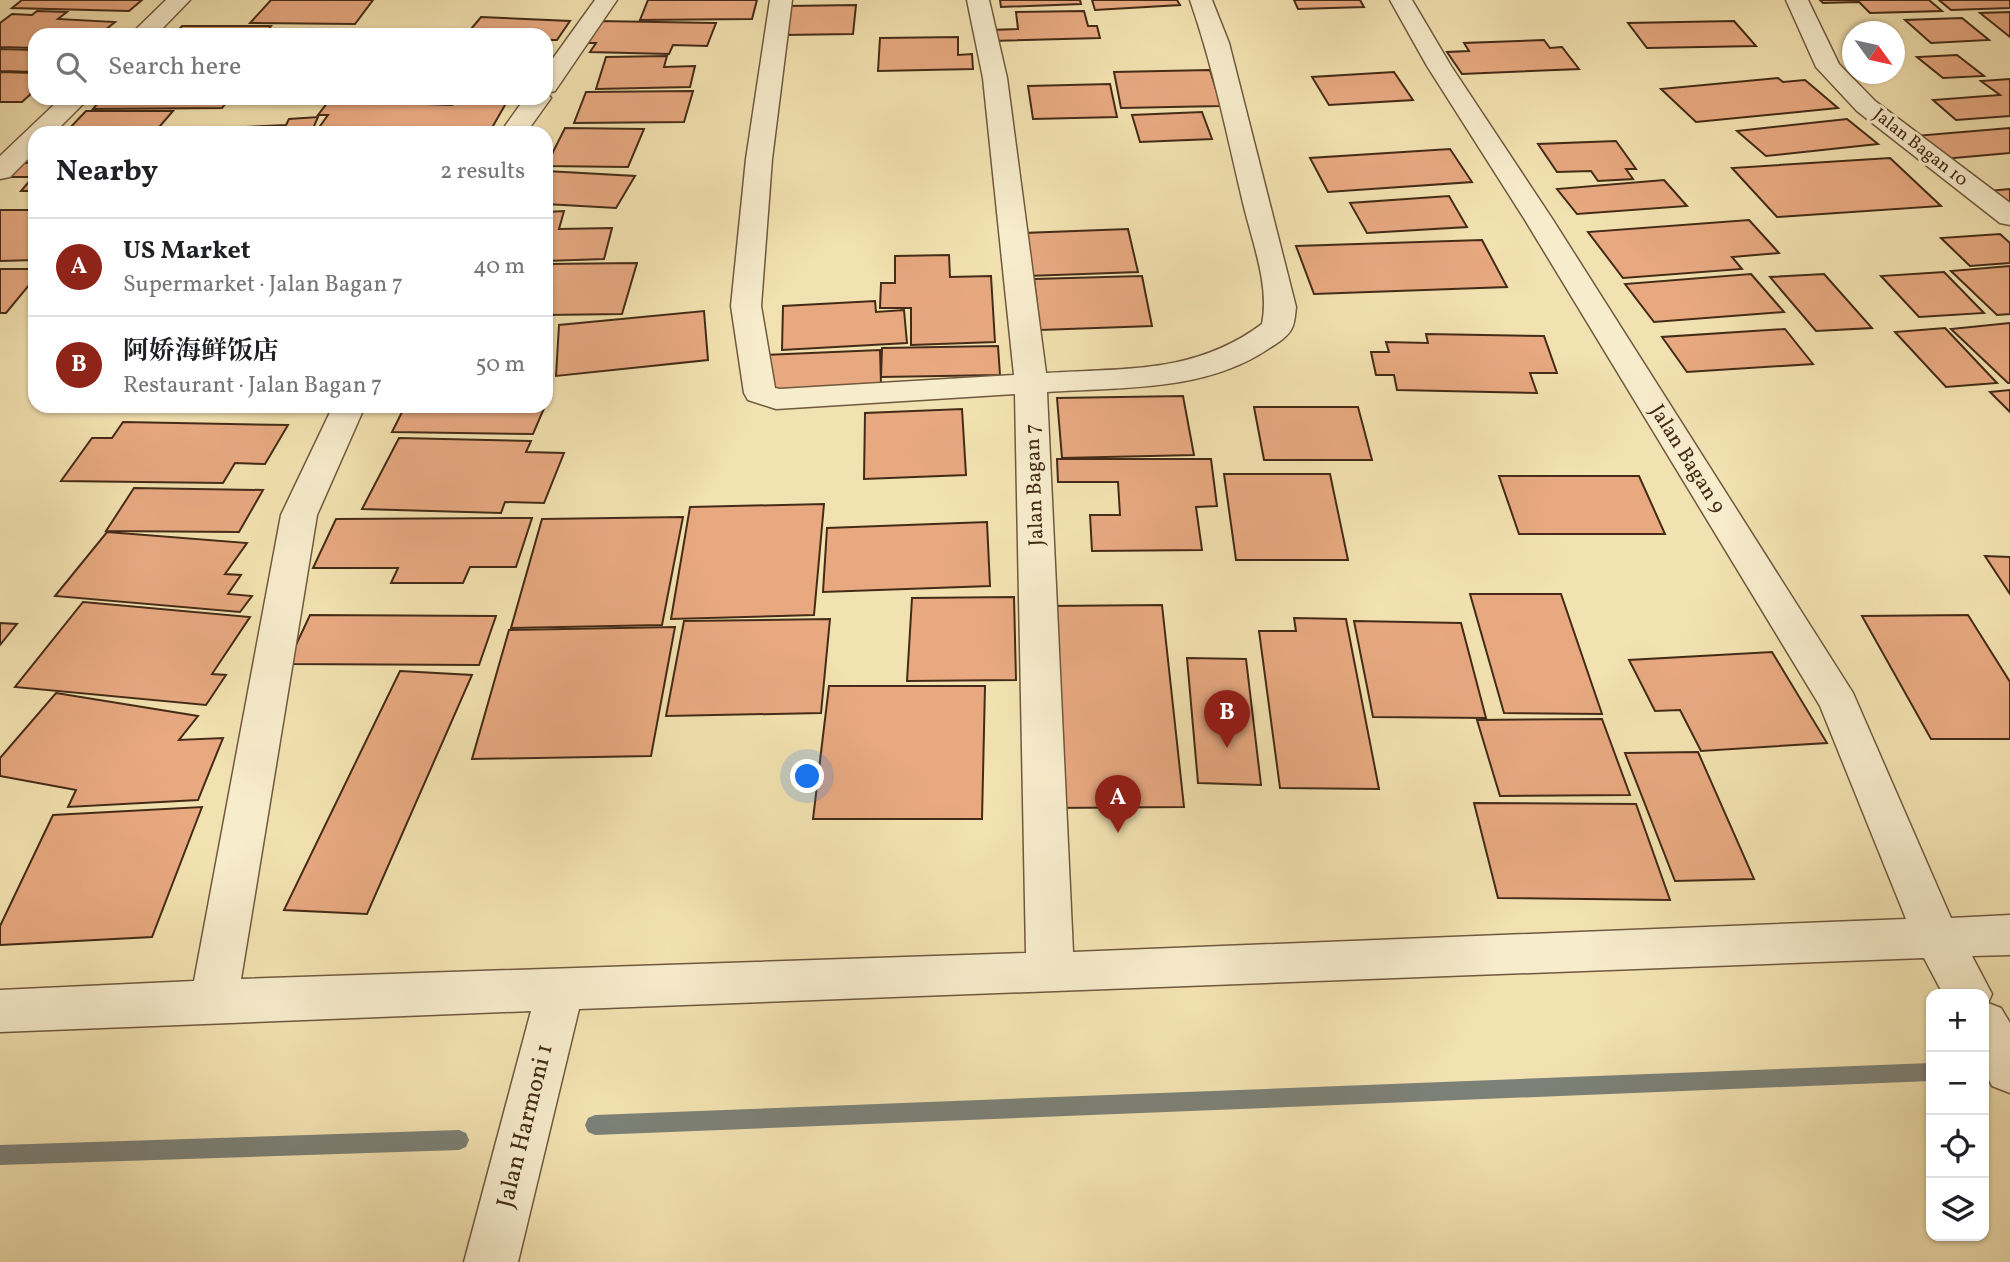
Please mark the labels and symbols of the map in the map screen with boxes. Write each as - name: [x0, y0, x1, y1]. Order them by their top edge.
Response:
- north arrow: [1842, 21, 1905, 84]
- street label: Jalan Bagan 10: [1867, 103, 1973, 193]
- street label: Jalan Bagan 9: [1642, 399, 1732, 519]
- street label: Jalan Bagan 7: [1018, 423, 1052, 547]
- pin: B: [1204, 690, 1250, 748]
- your location: [790, 759, 824, 793]
- pin: A: [1095, 775, 1141, 833]
- street label: Jalan Harmoni 1: [489, 1040, 563, 1212]

